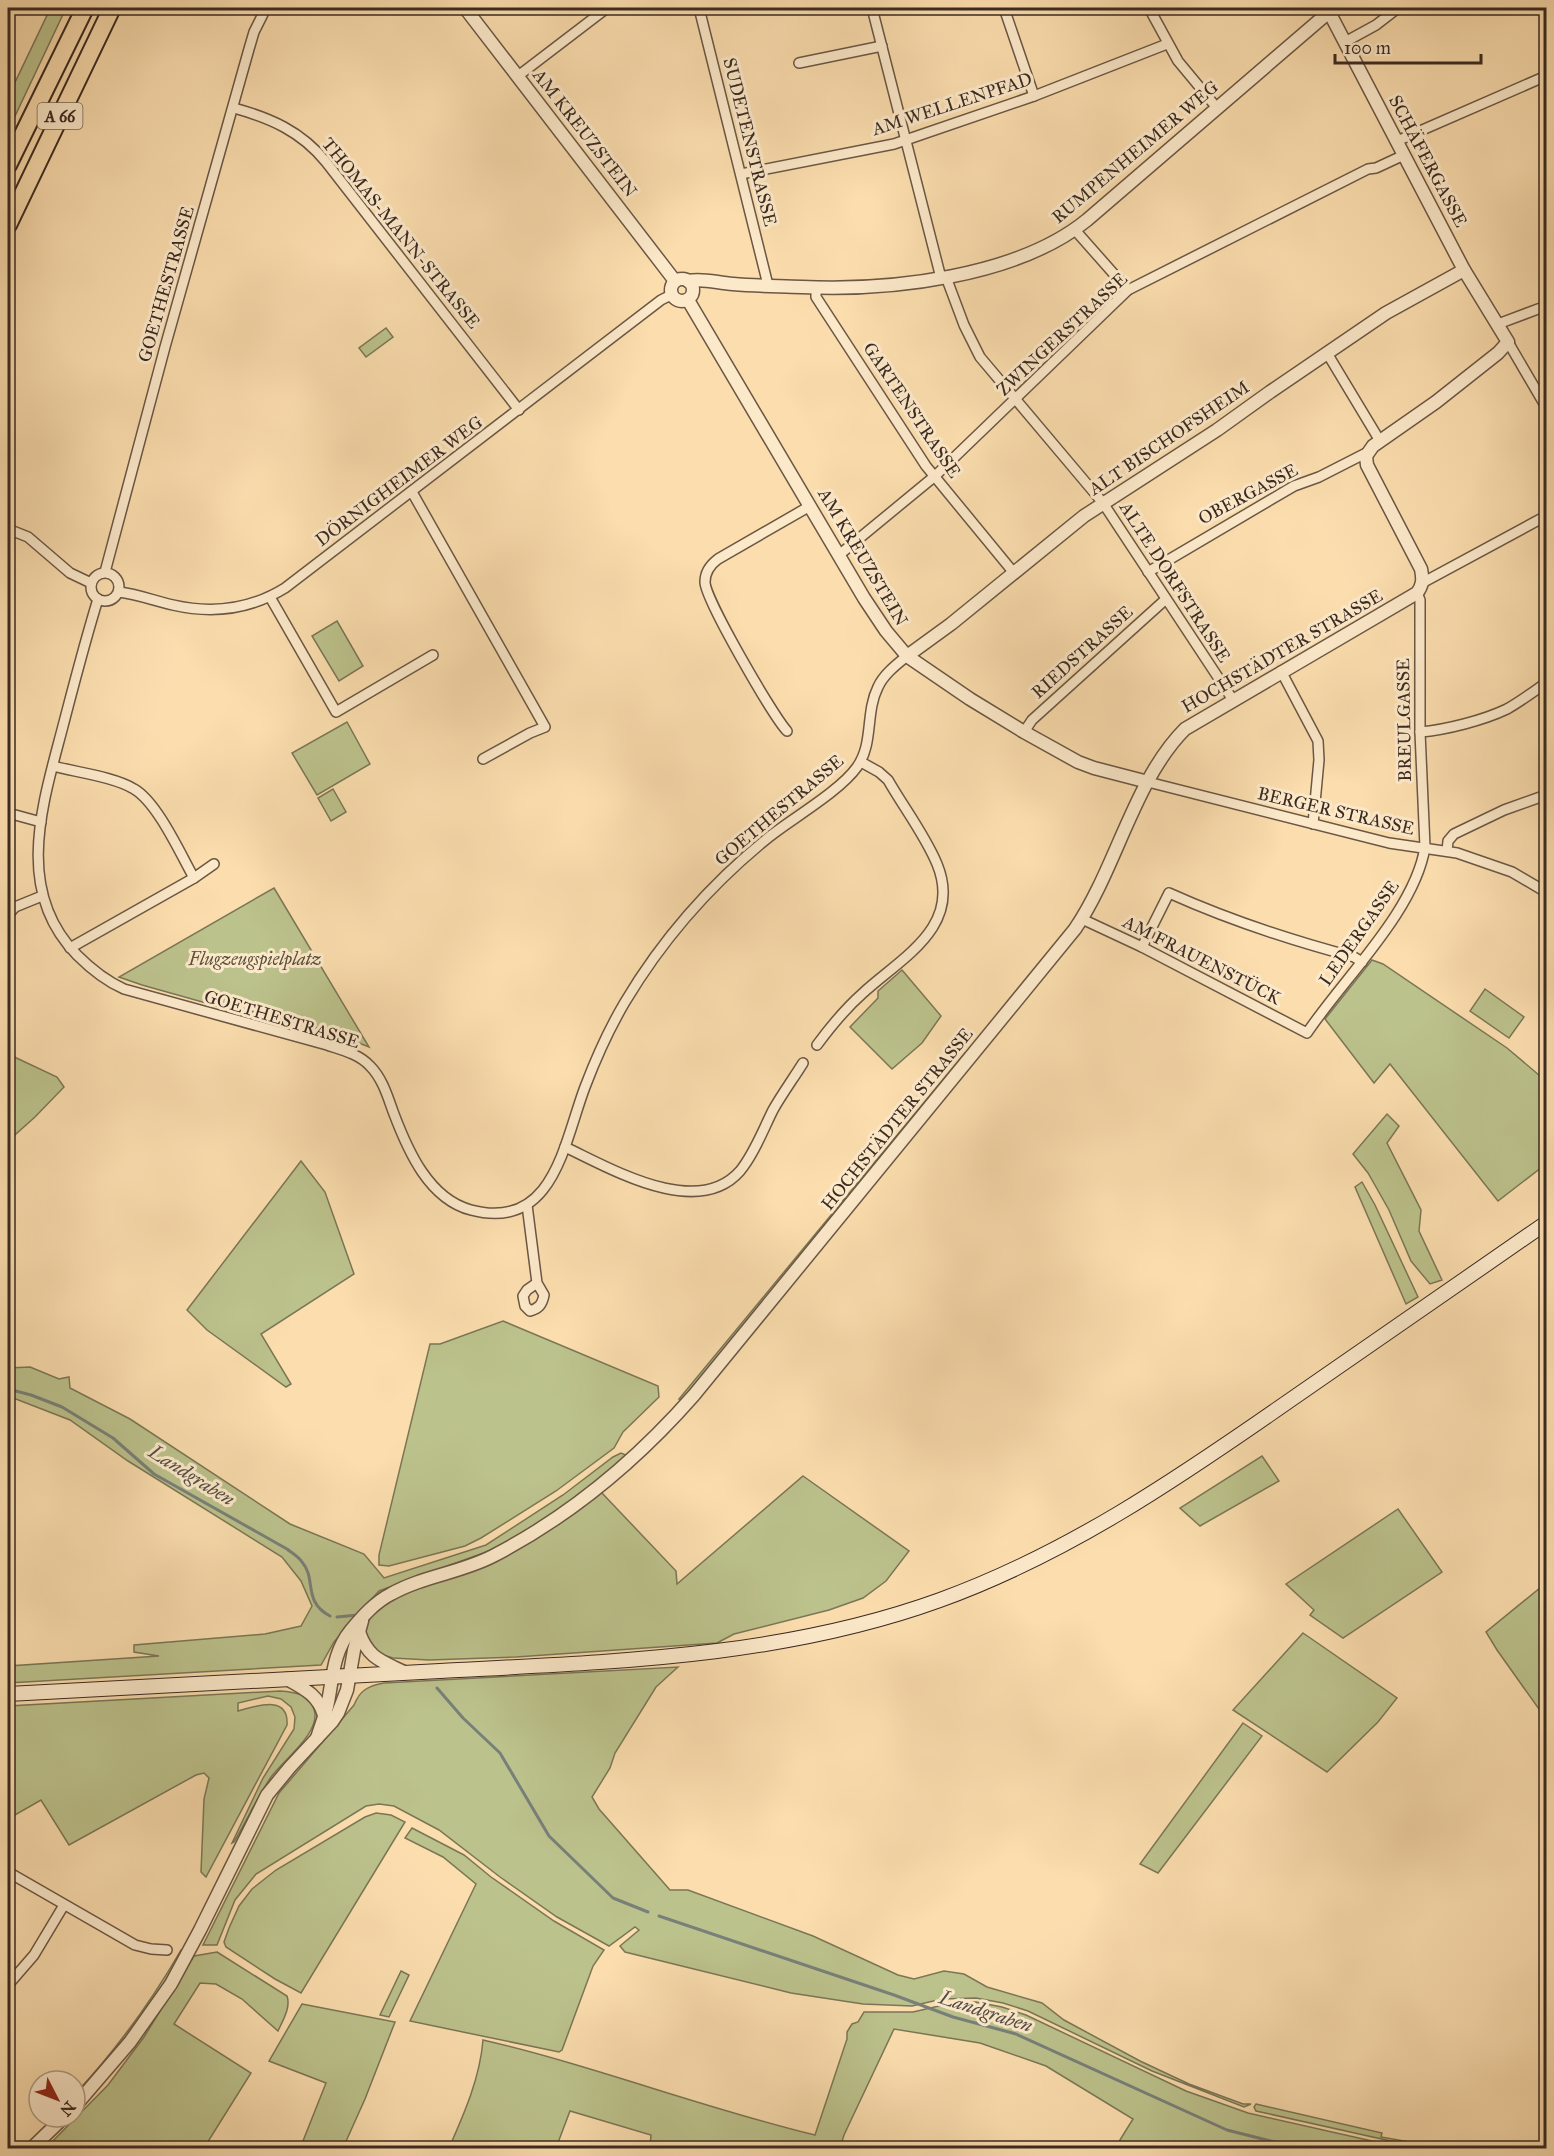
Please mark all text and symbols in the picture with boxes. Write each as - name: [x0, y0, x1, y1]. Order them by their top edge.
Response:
- scale bar: [1335, 27, 1480, 65]
- text: 100 m: [1344, 37, 1391, 59]
- street label: SUDETENSTRASSE: [718, 55, 782, 229]
- street label: AM KREUZSTEIN: [527, 64, 642, 202]
- street label: AM WELLENPFAD: [868, 68, 1035, 141]
- street label: RUMPENHEIMER WEG: [1047, 76, 1223, 228]
- street label: SCHÄFERGASSE: [1384, 91, 1472, 231]
- road number: A 66: [38, 103, 82, 129]
- street label: THOMAS-MANN-STRASSE: [317, 133, 485, 333]
- street label: GOETHESTRASSE: [133, 203, 199, 365]
- street label: ZWINGERSTRASSE: [992, 268, 1132, 400]
- street label: GARTENSTRASSE: [858, 338, 966, 482]
- street label: ALT BISCHOFSHEIM: [1084, 376, 1254, 501]
- street label: DÖRNIGHEIMER WEG: [310, 410, 487, 551]
- street label: OBERGASSE: [1195, 459, 1302, 529]
- street label: AM KREUZSTEIN: [813, 483, 913, 630]
- street label: ALTE DORFSTRASSE: [1114, 497, 1235, 667]
- street label: HOCHSTÄDTER STRASSE: [1178, 584, 1387, 718]
- street label: RIEDSTRASSE: [1027, 601, 1137, 703]
- street label: BREULGASSE: [1392, 658, 1416, 782]
- street label: GOETHESTRASSE: [710, 750, 848, 870]
- street label: BERGER STRASSE: [1255, 782, 1417, 840]
- street label: LEDERGASSE: [1314, 876, 1404, 990]
- street label: AM FRAUENSTÜCK: [1118, 909, 1286, 1010]
- park label: Flugzeugspielplatz: [187, 948, 322, 971]
- street label: GOETHESTRASSE: [202, 985, 363, 1053]
- street label: HOCHSTÄDTER STRASSE: [817, 1023, 978, 1215]
- water label: Landgraben: [144, 1439, 240, 1511]
- water label: Landgraben: [935, 1984, 1036, 2037]
- north arrow: [27, 2069, 87, 2129]
- text: N: [56, 2097, 79, 2120]

